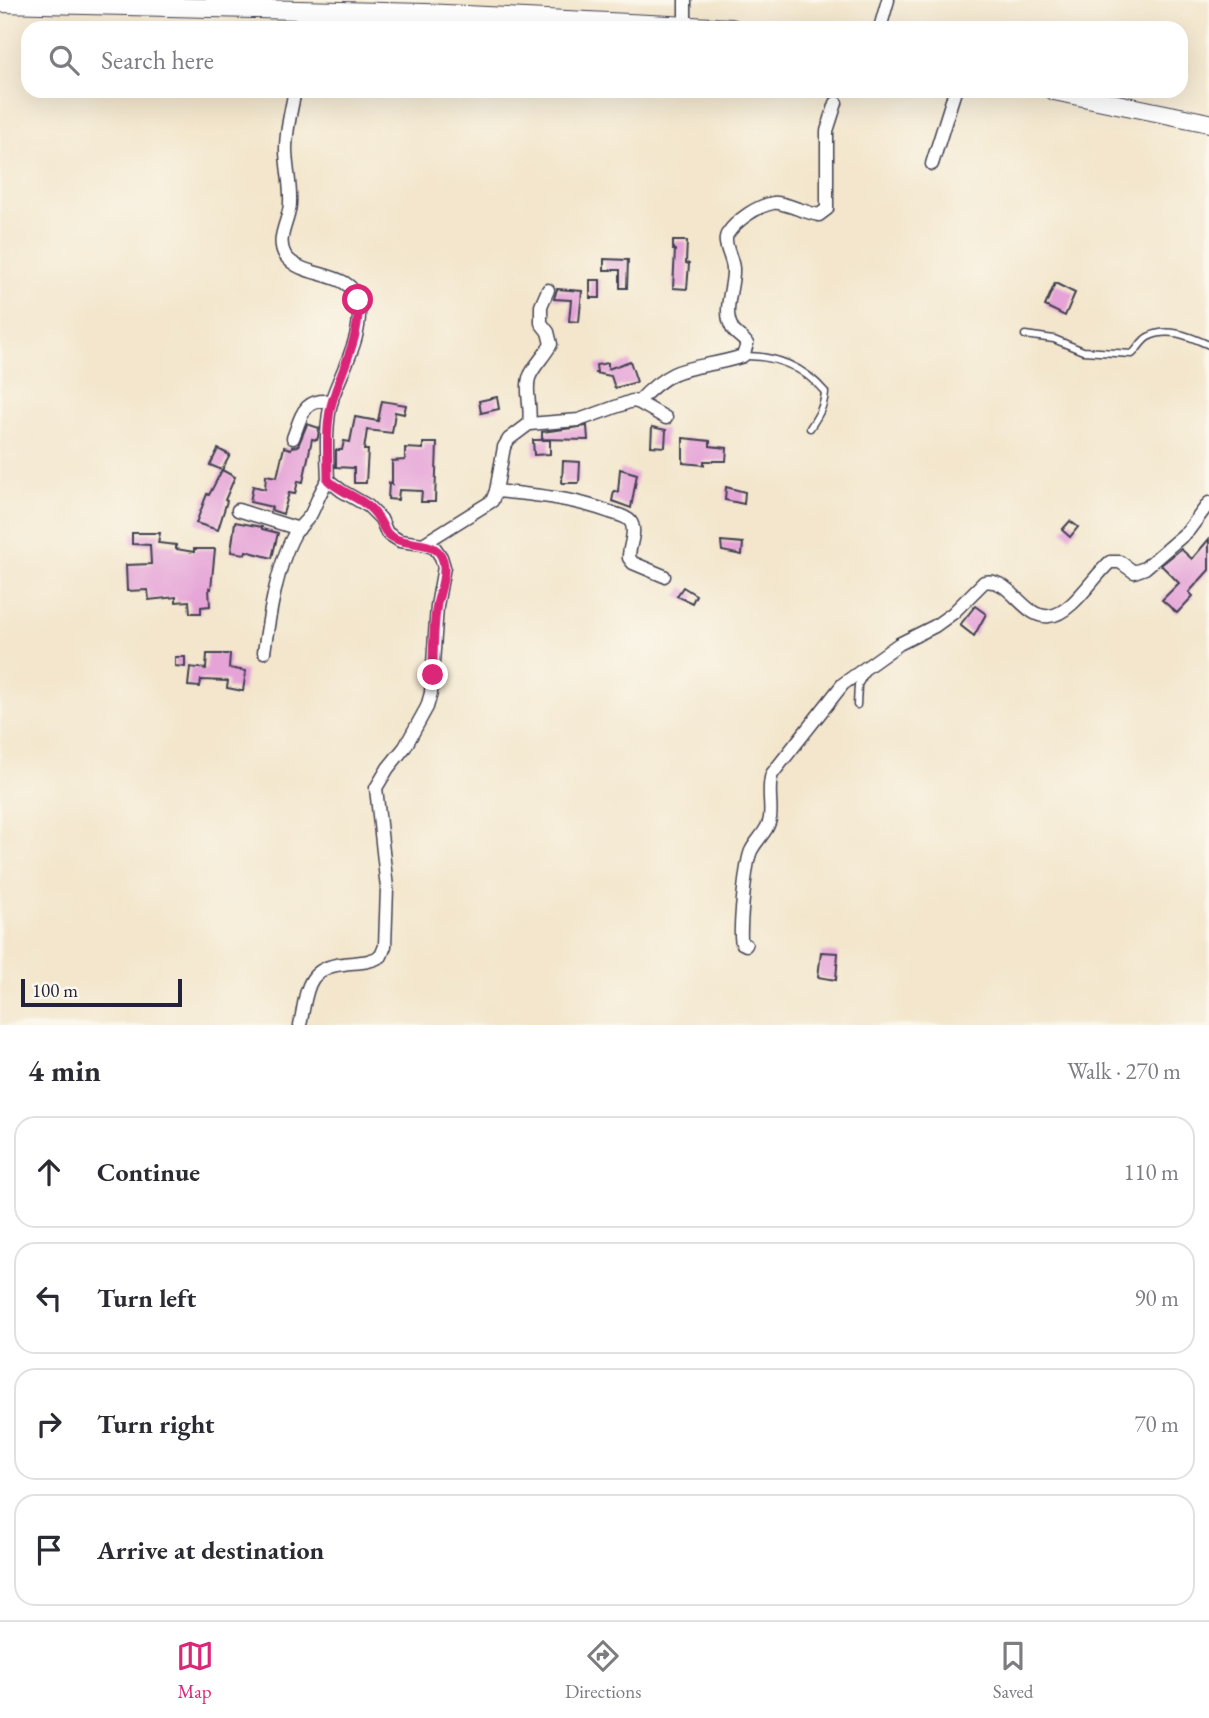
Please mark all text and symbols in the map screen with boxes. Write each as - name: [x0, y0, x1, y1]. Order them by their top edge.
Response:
- search box: [21, 21, 1188, 98]
- icon: search: [45, 41, 83, 79]
- text: Search here: [101, 43, 214, 77]
- route start: [342, 284, 373, 315]
- route end: [417, 659, 448, 690]
- scale bar: [21, 976, 182, 1008]
- text: 100 m: [32, 978, 78, 1003]
- text: 4 min: [28, 1051, 101, 1090]
- text: Walk · 270 m: [1067, 1056, 1181, 1086]
- icon: ahead: [30, 1153, 68, 1191]
- text: Continue: [97, 1155, 200, 1189]
- text: 110 m: [1123, 1157, 1179, 1187]
- icon: left: [30, 1279, 68, 1317]
- text: Turn left: [97, 1281, 196, 1315]
- text: 90 m: [1134, 1283, 1179, 1313]
- icon: right: [30, 1405, 68, 1443]
- text: Turn right: [97, 1407, 215, 1441]
- text: 70 m: [1134, 1409, 1179, 1439]
- icon: arrive: [30, 1531, 68, 1569]
- text: Arrive at destination: [97, 1533, 324, 1567]
- tab: Map: [176, 1637, 214, 1704]
- tab: Directions: [565, 1637, 641, 1704]
- tab: Saved: [993, 1637, 1033, 1704]

